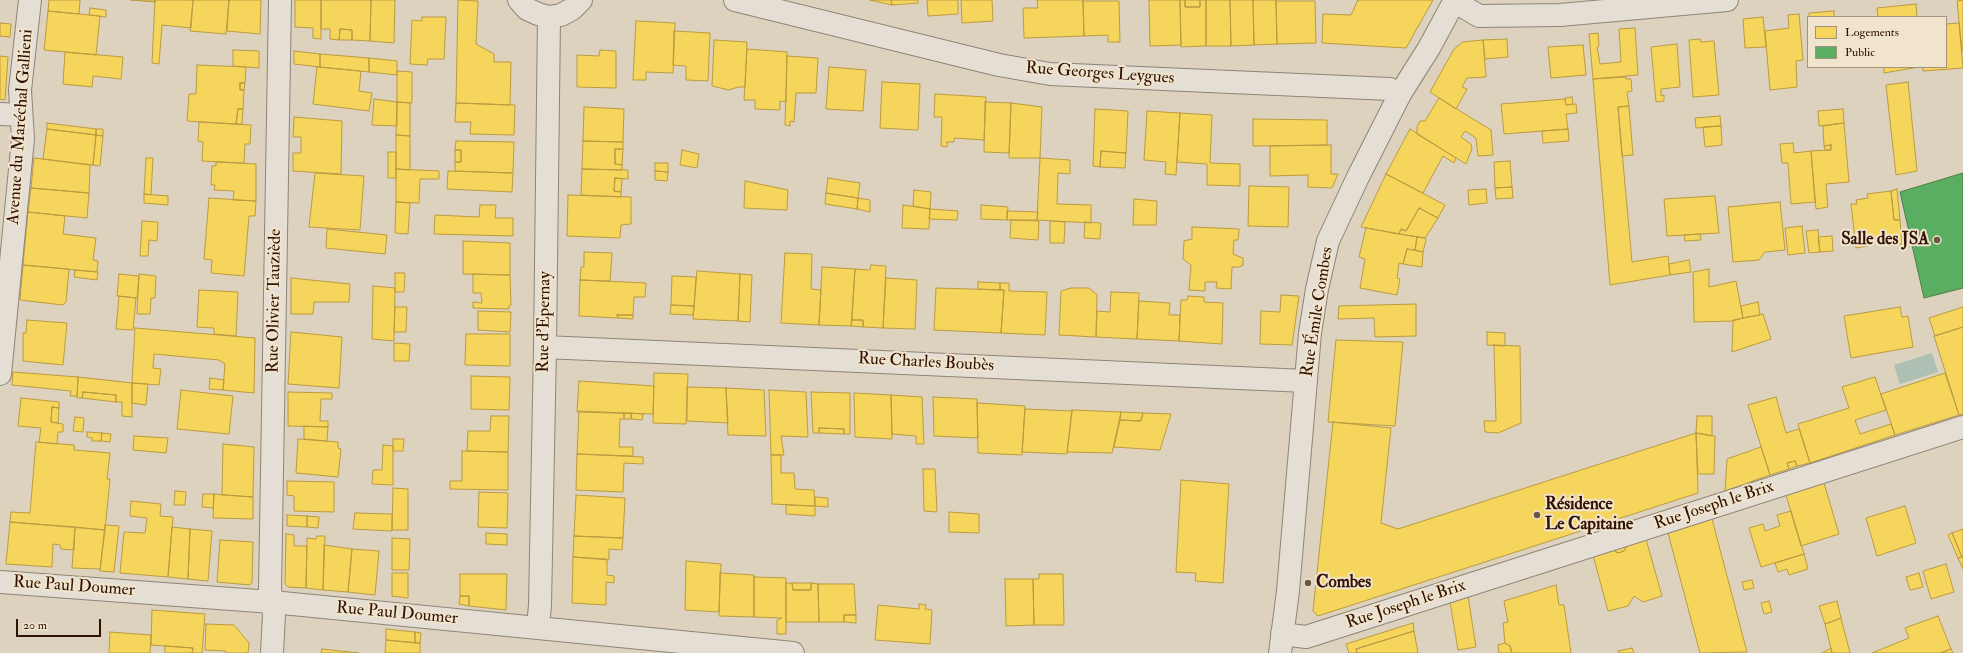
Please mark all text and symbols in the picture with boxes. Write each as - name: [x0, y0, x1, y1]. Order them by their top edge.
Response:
- legend: [1807, 16, 1947, 68]
- text: Logements: [1845, 25, 1899, 40]
- street label: Avenue du Maréchal Gallieni: [4, 29, 38, 225]
- text: Public: [1845, 45, 1875, 60]
- street label: Rue Georges Leygues: [1025, 59, 1175, 89]
- street label: Rue Olivier Tauziède: [264, 229, 286, 373]
- place label: Salle des JSA: [1841, 230, 1929, 250]
- marker: Salle des JSA: [1932, 235, 1942, 245]
- street label: Rue Émile Combes: [1298, 246, 1338, 378]
- street label: Rue d'Epernay: [534, 271, 556, 373]
- street label: Rue Charles Boubès: [857, 349, 995, 377]
- street label: Rue Joseph le Brix: [1652, 477, 1776, 535]
- place label: Résidence Le Capitaine: [1545, 495, 1633, 535]
- marker: Résidence Le Capitaine: [1532, 510, 1542, 520]
- street label: Rue Paul Doumer: [12, 573, 136, 601]
- place label: Combes: [1316, 573, 1371, 593]
- street label: Rue Joseph le Brix: [1344, 576, 1468, 634]
- marker: Combes: [1303, 578, 1313, 588]
- street label: Rue Paul Doumer: [335, 599, 459, 629]
- scale bar: [18, 611, 103, 637]
- text: 20 m: [23, 618, 47, 633]

